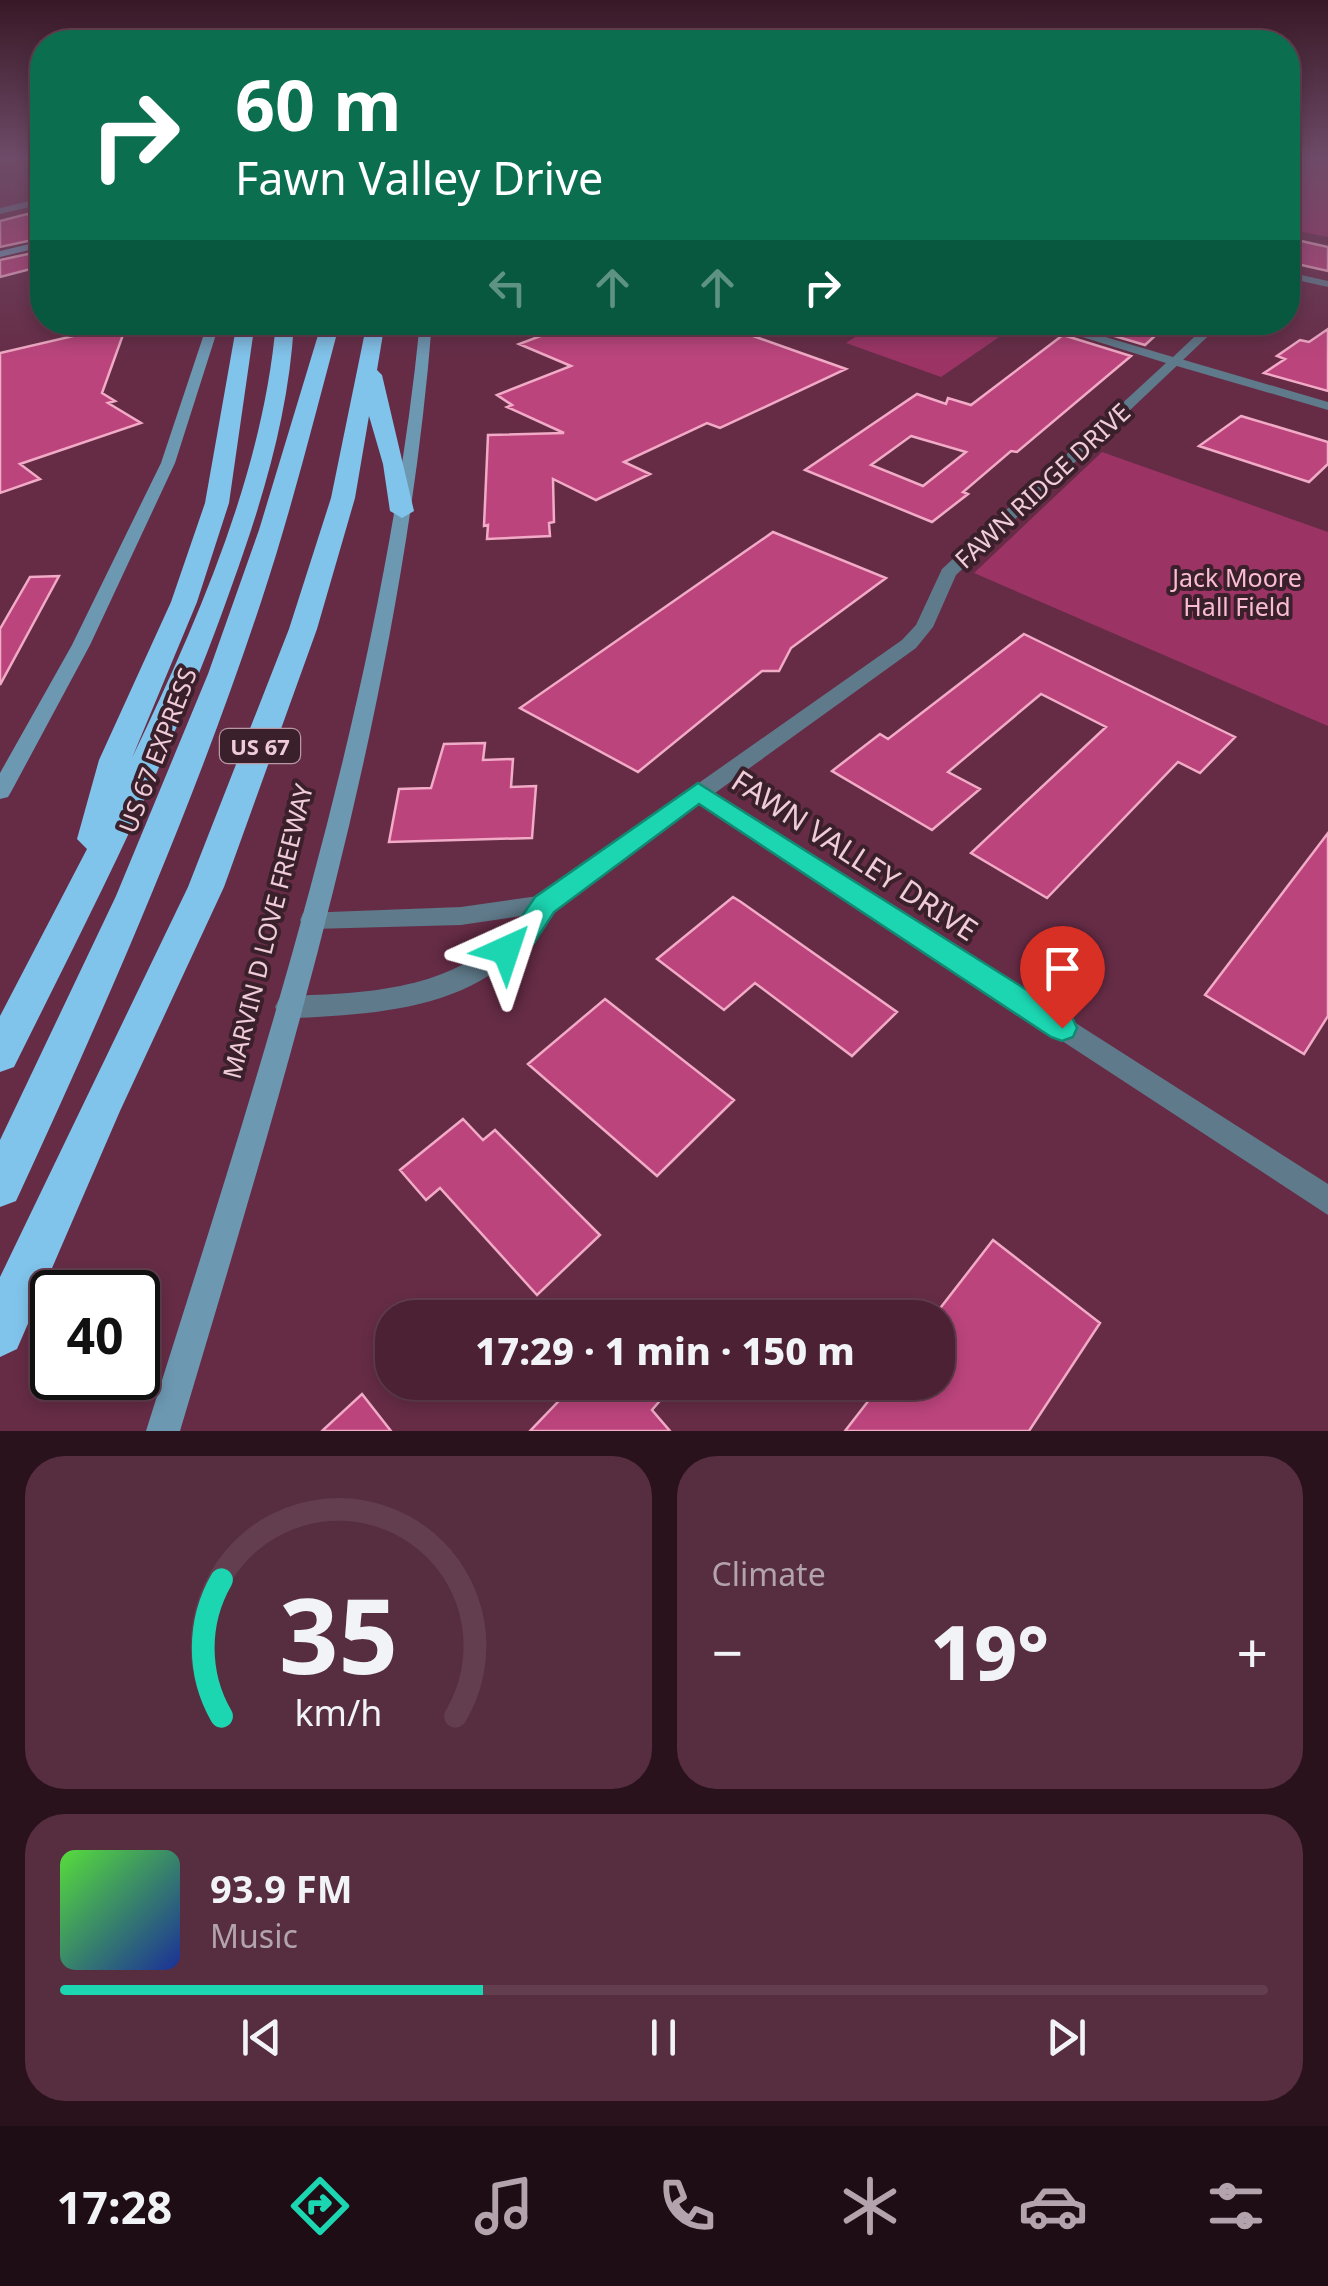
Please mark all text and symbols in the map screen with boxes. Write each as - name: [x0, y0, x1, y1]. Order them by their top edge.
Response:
- text: 60 m: [235, 56, 402, 152]
- icon: right: [70, 70, 200, 200]
- text: Fawn Valley Drive: [235, 147, 603, 208]
- icon: left: [480, 260, 535, 315]
- icon: ahead: [585, 260, 640, 315]
- icon: ahead: [690, 260, 745, 315]
- icon: right: [795, 260, 850, 315]
- street label: FAWN RIDGE DRIVE: [947, 395, 1137, 575]
- park label: Jack Moore Hall Field: [1170, 560, 1302, 623]
- street label: US 67 EXPRESS: [110, 663, 204, 837]
- road number: US 67: [220, 729, 300, 763]
- street label: FAWN VALLEY DRIVE: [724, 760, 986, 950]
- street label: MARVIN D LOVE FREEWAY: [214, 779, 320, 1082]
- position arrow: [454, 898, 558, 1002]
- pin: [1020, 926, 1105, 1029]
- icon: arrive: [1035, 941, 1090, 996]
- speed limit sign: 40: [30, 1270, 160, 1400]
- text: 17:29 · 1 min · 150 m: [475, 1324, 855, 1376]
- text: Climate: [712, 1552, 826, 1595]
- text: 35: [279, 1563, 398, 1704]
- text: 19°: [931, 1600, 1049, 1702]
- text: −: [712, 1614, 743, 1689]
- text: +: [1237, 1614, 1268, 1689]
- text: km/h: [294, 1688, 382, 1736]
- text: 93.9 FM: [210, 1862, 352, 1914]
- text: Music: [210, 1914, 298, 1957]
- icon: previous: [234, 2010, 289, 2065]
- icon: pause: [636, 2010, 691, 2065]
- icon: next: [1039, 2010, 1094, 2065]
- icon: directions: [285, 2171, 355, 2241]
- icon: music: [469, 2171, 539, 2241]
- icon: phone: [652, 2171, 722, 2241]
- icon: climate: [835, 2171, 905, 2241]
- icon: car: [1018, 2171, 1088, 2241]
- icon: filters: [1201, 2171, 1271, 2241]
- text: 17:28: [57, 2176, 172, 2237]

